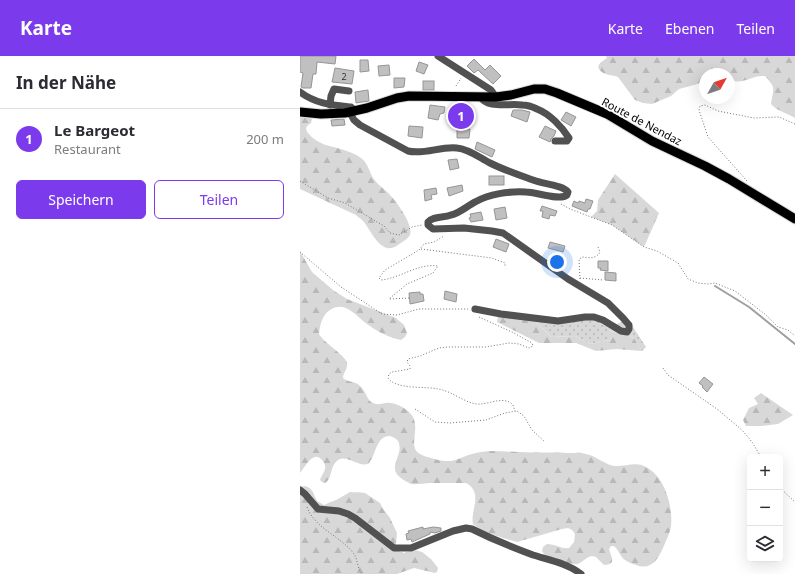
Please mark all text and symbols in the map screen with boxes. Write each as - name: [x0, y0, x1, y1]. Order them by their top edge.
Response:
- text: Karte: [20, 15, 72, 41]
- text: Karte: [608, 19, 643, 38]
- text: Ebenen: [665, 19, 715, 38]
- text: Teilen: [737, 19, 775, 38]
- north arrow: [699, 68, 735, 104]
- house number: 2: [341, 70, 347, 83]
- text: In der Nähe: [16, 71, 116, 94]
- street label: Route de Nendaz: [599, 94, 685, 148]
- pin: 1: [448, 101, 474, 131]
- text: Le Bargeot: [54, 120, 135, 140]
- text: 1: [25, 130, 33, 148]
- text: 200 m: [246, 130, 284, 148]
- text: Restaurant: [54, 140, 121, 158]
- button: Speichern: [16, 180, 146, 219]
- button: Teilen: [154, 180, 284, 219]
- your location: [547, 252, 567, 272]
- map controls: [747, 454, 783, 562]
- button: +: [747, 454, 783, 490]
- button: −: [747, 490, 783, 526]
- button: layers: [747, 526, 783, 562]

